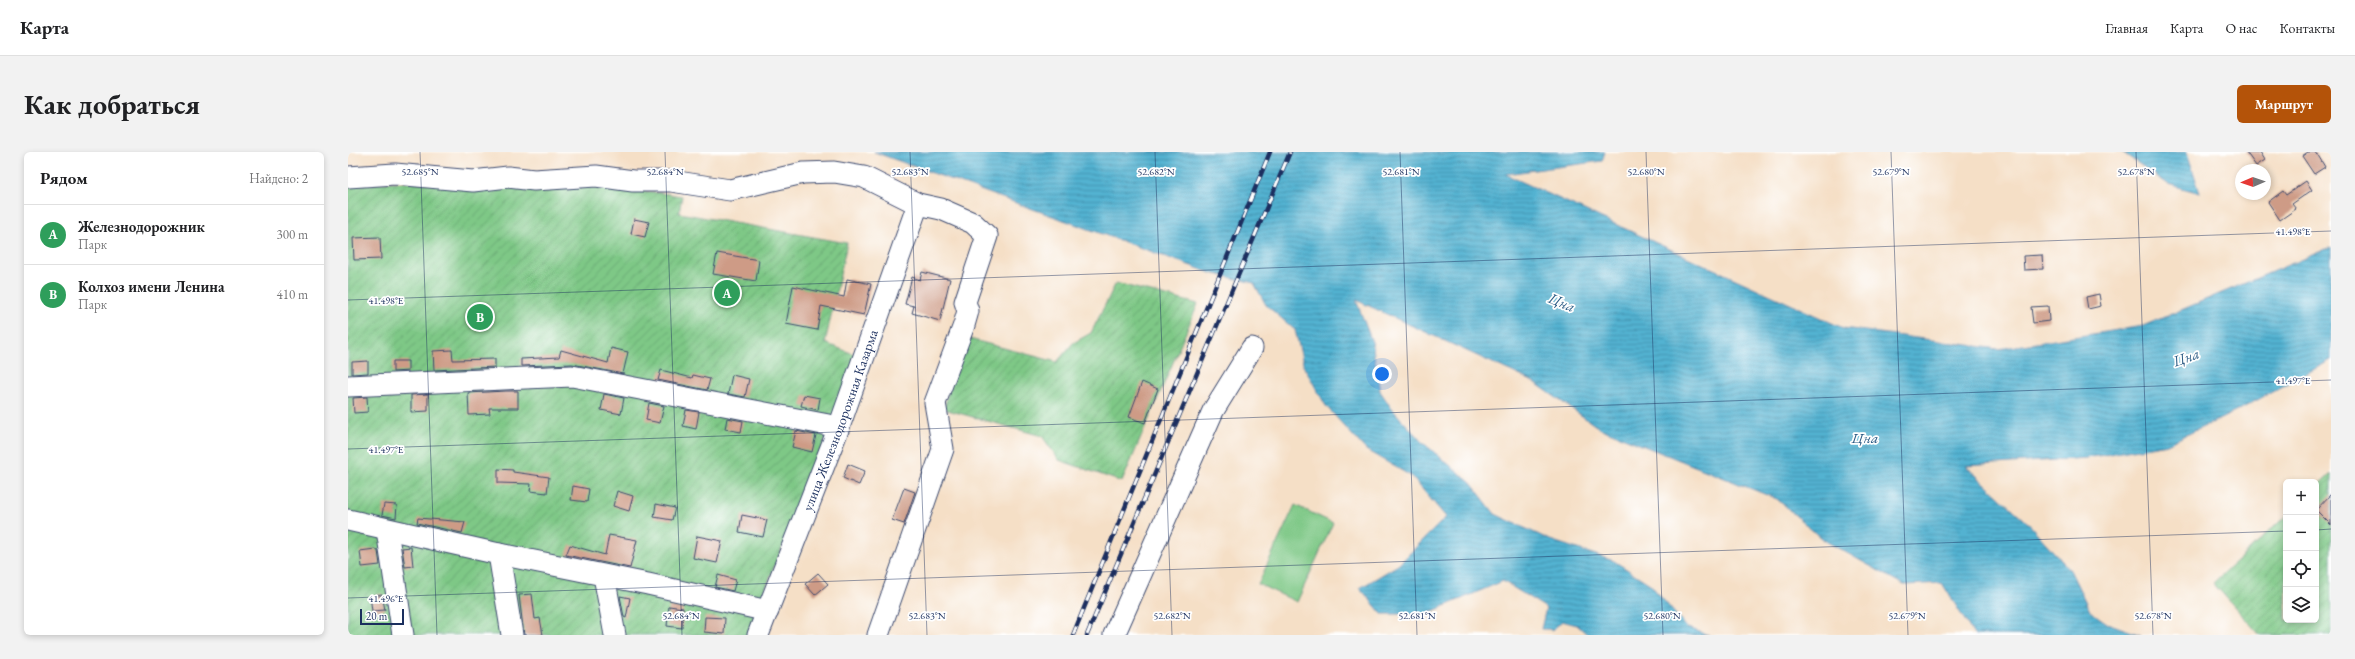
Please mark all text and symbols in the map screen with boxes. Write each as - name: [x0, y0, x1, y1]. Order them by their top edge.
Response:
- text: Карта: [20, 15, 69, 40]
- text: Главная: [2105, 19, 2148, 37]
- text: Карта: [2170, 19, 2203, 37]
- text: О нас: [2225, 19, 2257, 37]
- text: Контакты: [2279, 19, 2335, 37]
- button: Маршрут: [2237, 85, 2331, 123]
- text: Как добраться: [24, 86, 200, 122]
- north arrow: [2235, 164, 2271, 200]
- text: 52.685°N: [401, 165, 439, 178]
- text: 52.684°N: [646, 165, 684, 178]
- text: 52.683°N: [891, 165, 929, 178]
- text: 52.682°N: [1137, 165, 1175, 178]
- text: 52.681°N: [1382, 165, 1420, 178]
- text: 52.680°N: [1627, 165, 1665, 178]
- text: 52.679°N: [1872, 165, 1910, 178]
- text: 52.678°N: [2117, 165, 2155, 178]
- text: Рядом: [40, 167, 88, 189]
- text: Найдено: 2: [249, 170, 308, 187]
- text: Железнодорожник: [78, 217, 205, 236]
- text: 41.498°E: [2276, 225, 2311, 238]
- text: A: [48, 226, 58, 243]
- text: 300 m: [277, 226, 308, 243]
- text: Парк: [78, 236, 107, 253]
- text: Колхоз имени Ленина: [78, 277, 225, 296]
- pin: A: [714, 278, 740, 308]
- text: B: [49, 286, 57, 303]
- text: 410 m: [277, 286, 308, 303]
- water label: Цна: [1545, 288, 1578, 316]
- text: 41.498°E: [369, 294, 404, 307]
- text: Парк: [78, 296, 107, 313]
- pin: B: [467, 302, 493, 332]
- street label: улица Железнодорожная Казарма: [798, 327, 882, 513]
- water label: Цна: [2169, 343, 2202, 371]
- your location: [1372, 364, 1392, 384]
- text: 41.497°E: [2276, 374, 2311, 387]
- water label: Цна: [1851, 428, 1878, 447]
- text: 41.497°E: [369, 443, 404, 456]
- map controls: [2283, 479, 2319, 623]
- button: +: [2283, 479, 2319, 515]
- button: −: [2283, 515, 2319, 551]
- button: locate: [2283, 551, 2319, 587]
- button: layers: [2283, 587, 2319, 623]
- text: 41.496°E: [369, 592, 404, 605]
- scale bar: [360, 607, 404, 626]
- text: 20 m: [366, 609, 387, 623]
- text: 52.684°N: [662, 609, 700, 622]
- text: 52.683°N: [908, 609, 946, 622]
- text: 52.682°N: [1153, 609, 1191, 622]
- text: 52.681°N: [1398, 609, 1436, 622]
- text: 52.680°N: [1643, 609, 1681, 622]
- text: 52.679°N: [1888, 609, 1926, 622]
- text: 52.678°N: [2134, 609, 2172, 622]

